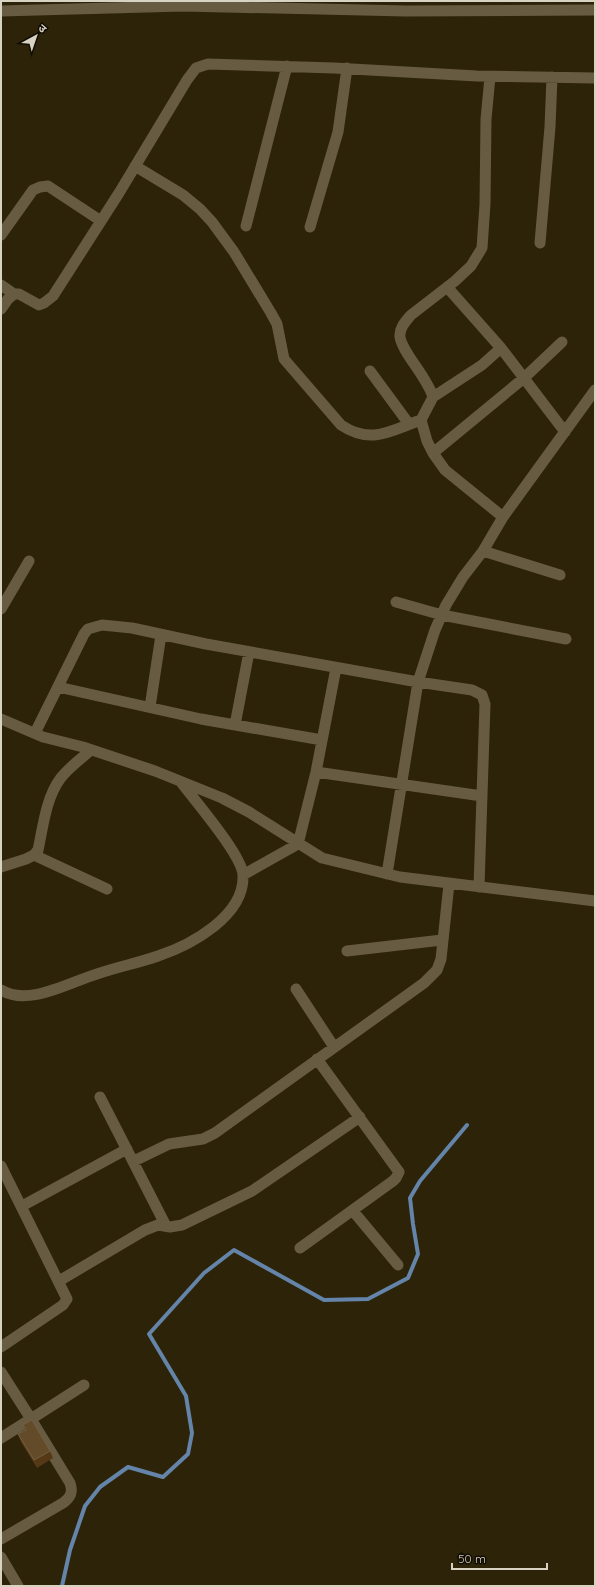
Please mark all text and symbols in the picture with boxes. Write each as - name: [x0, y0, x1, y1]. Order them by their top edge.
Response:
- north arrow: [16, 16, 56, 56]
- text: उ: [35, 21, 50, 36]
- scale bar: [452, 1545, 547, 1571]
- text: 50 m: [458, 1551, 486, 1566]

